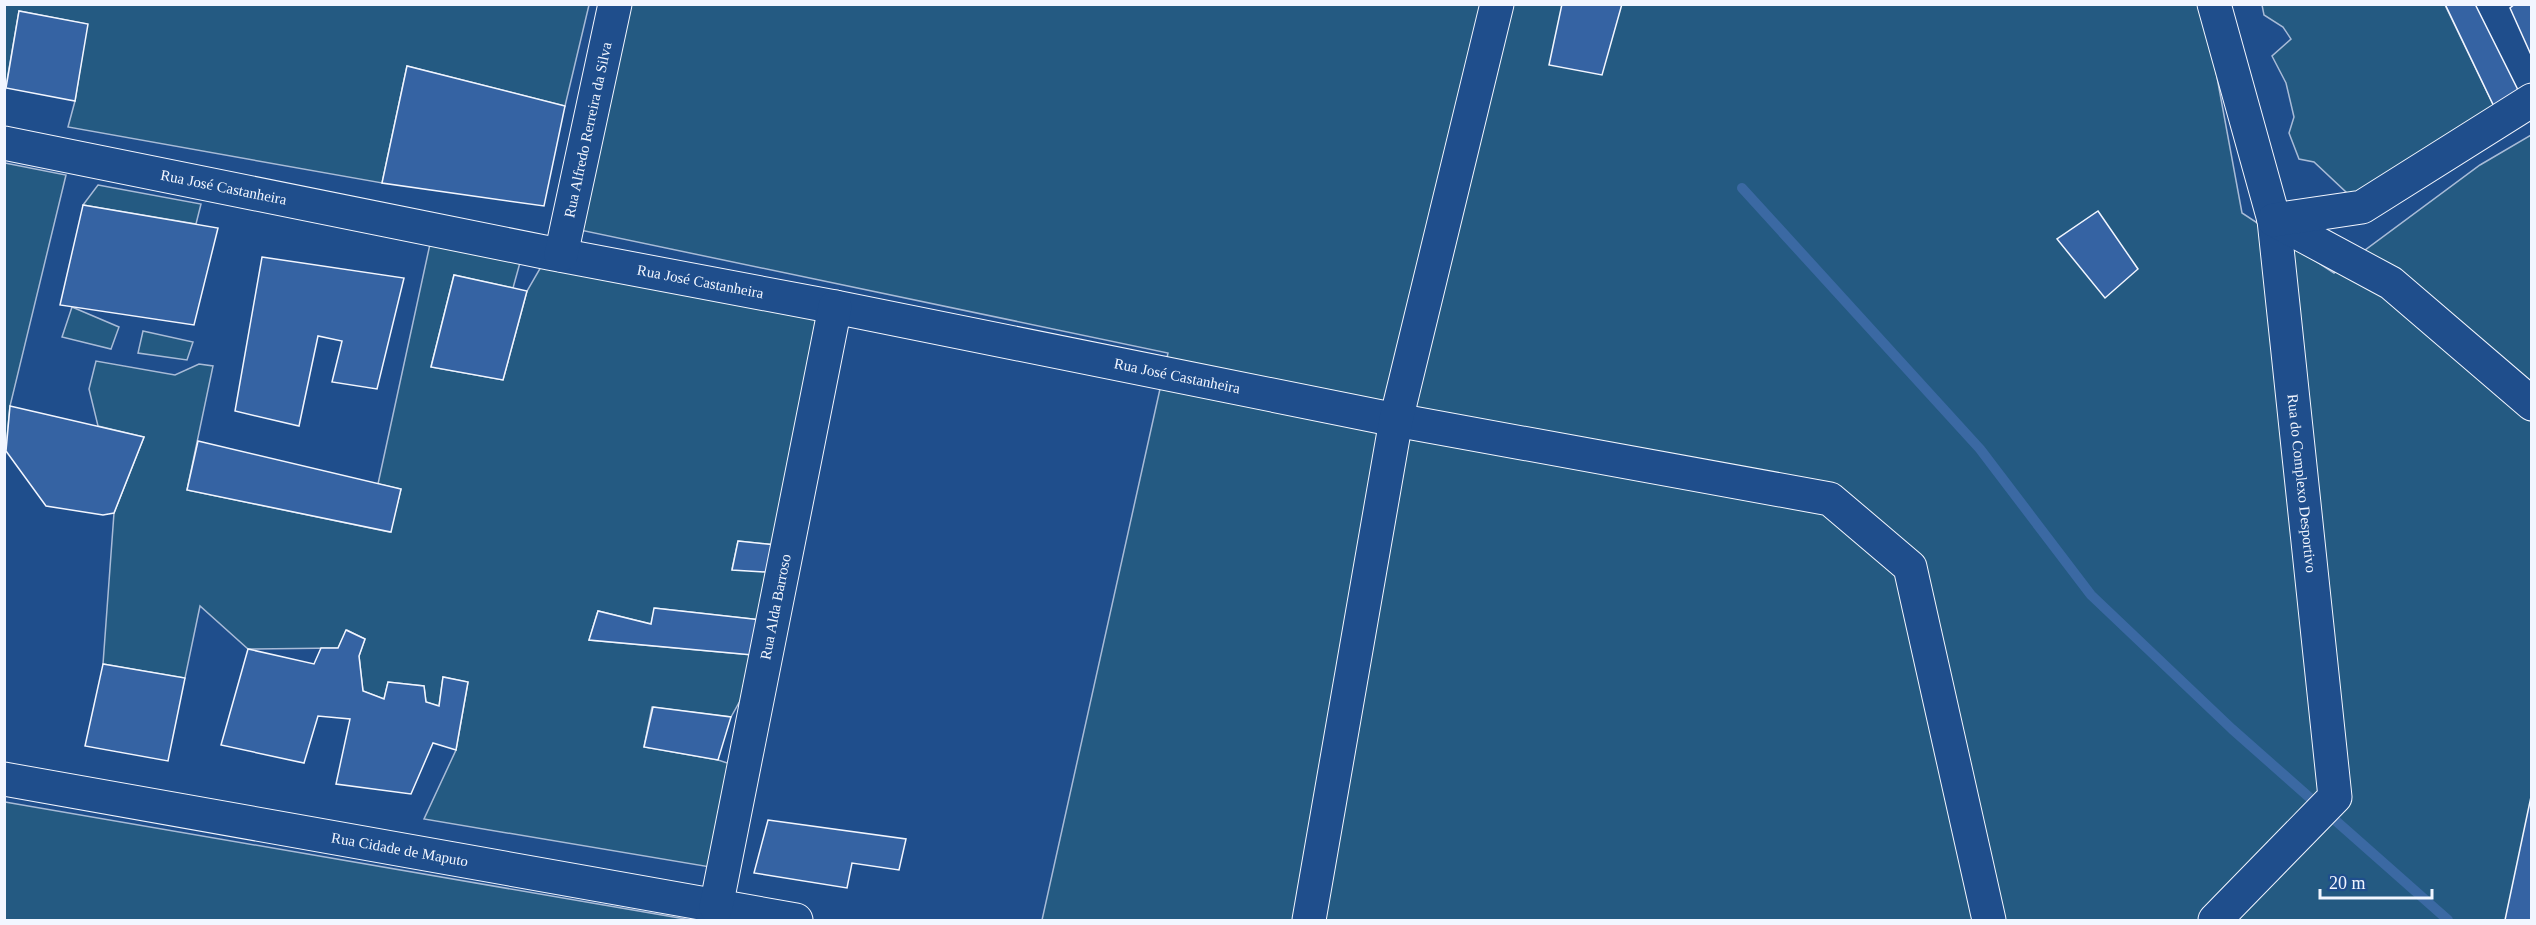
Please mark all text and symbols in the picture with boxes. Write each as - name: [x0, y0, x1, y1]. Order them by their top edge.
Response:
- street label: Rua Alfredo Rerreira da Silva: [561, 40, 615, 219]
- street label: Rua José Castanheira: [159, 167, 288, 208]
- street label: Rua José Castanheira: [636, 262, 765, 301]
- street label: Rua José Castanheira: [1113, 355, 1242, 396]
- street label: Rua do Complexo Desportivo: [2284, 393, 2319, 574]
- street label: Rua Alda Barroso: [757, 553, 794, 661]
- street label: Rua Cidade de Maputo: [330, 829, 470, 870]
- scale bar: [2320, 862, 2432, 900]
- text: 20 m: [2329, 873, 2366, 893]

